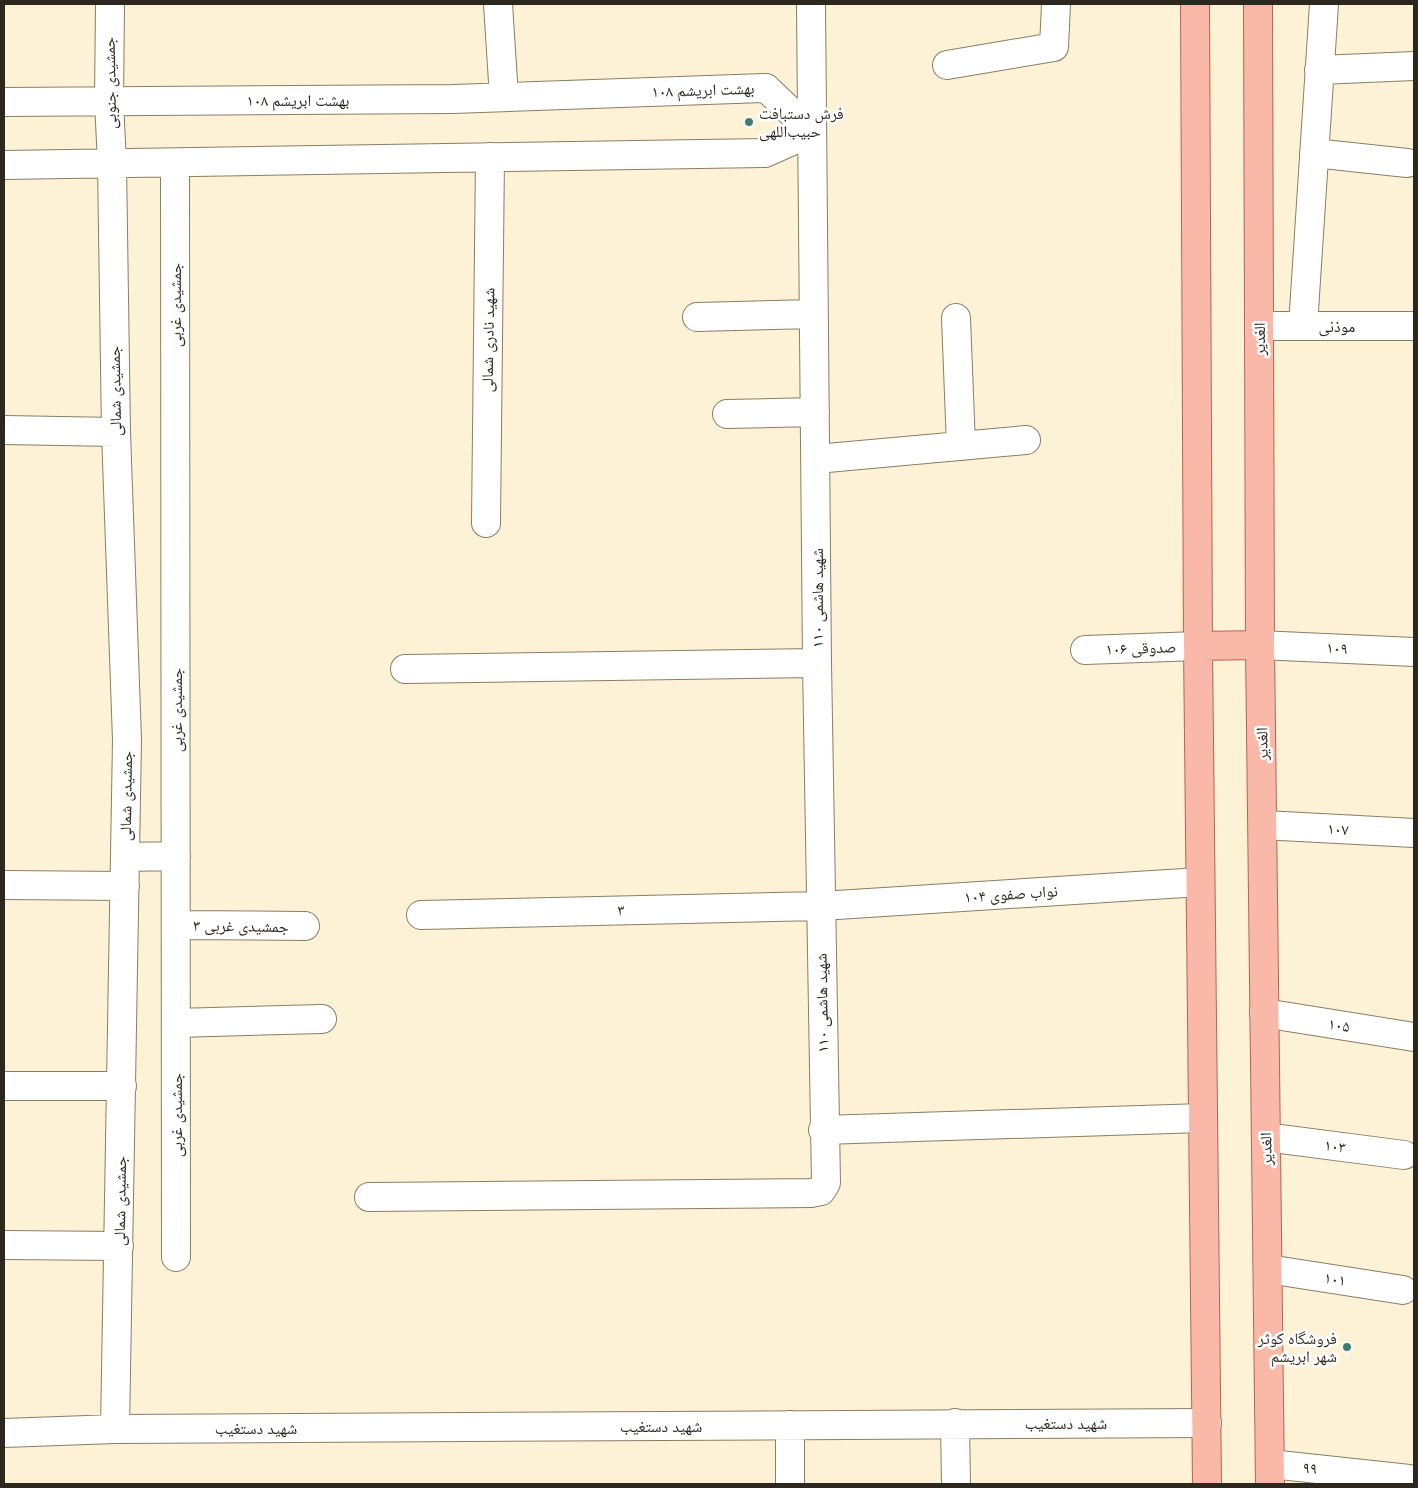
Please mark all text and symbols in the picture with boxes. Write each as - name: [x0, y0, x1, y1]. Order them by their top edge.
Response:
- street label: جمشیدی جنوبی: [101, 37, 121, 129]
- street label: بهشت ابریشم ۱۰۸: [651, 80, 755, 102]
- street label: بهشت ابریشم ۱۰۸: [247, 92, 349, 111]
- place label: فرش دستبافت حبیب‌اللهی: [759, 105, 844, 142]
- marker: فرش دستبافت حبیب‌اللهی: [743, 116, 755, 128]
- street label: جمشیدی غربی: [167, 263, 186, 347]
- street label: شهید نادری شمالی: [479, 288, 499, 393]
- street label: موذنی: [1319, 318, 1355, 337]
- street label: الغدیر: [1251, 322, 1269, 357]
- street label: جمشیدی شمالی: [106, 346, 126, 436]
- street label: شهید هاشمی ۱۱۰: [809, 548, 828, 648]
- street label: صدوقی ۱۰۶: [1105, 638, 1177, 660]
- street label: ۱۰۹: [1326, 639, 1348, 657]
- street label: جمشیدی غربی: [168, 668, 187, 752]
- street label: الغدیر: [1253, 727, 1272, 762]
- street label: جمشیدی شمالی: [117, 751, 137, 841]
- street label: ۱۰۷: [1327, 820, 1349, 838]
- street label: نواب صفوی ۱۰۴: [964, 882, 1059, 908]
- street label: ۳: [617, 901, 625, 919]
- street label: جمشیدی غربی ۳: [193, 917, 289, 937]
- street label: شهید هاشمی ۱۱۰: [813, 953, 833, 1053]
- street label: ۱۰۵: [1327, 1015, 1351, 1035]
- street label: جمشیدی غربی: [168, 1073, 187, 1157]
- street label: الغدیر: [1257, 1132, 1276, 1167]
- street label: ۱۰۳: [1323, 1136, 1347, 1156]
- street label: جمشیدی شمالی: [111, 1156, 131, 1246]
- street label: ۱۰۱: [1323, 1269, 1347, 1289]
- place label: فروشگاه کوثر شهر ابریشم: [1257, 1330, 1337, 1367]
- marker: فروشگاه کوثر شهر ابریشم: [1341, 1341, 1353, 1353]
- street label: شهید دستغیب: [1025, 1415, 1107, 1433]
- street label: شهید دستغیب: [620, 1418, 702, 1436]
- street label: شهید دستغیب: [215, 1420, 297, 1438]
- street label: ۹۹: [1302, 1459, 1318, 1477]

